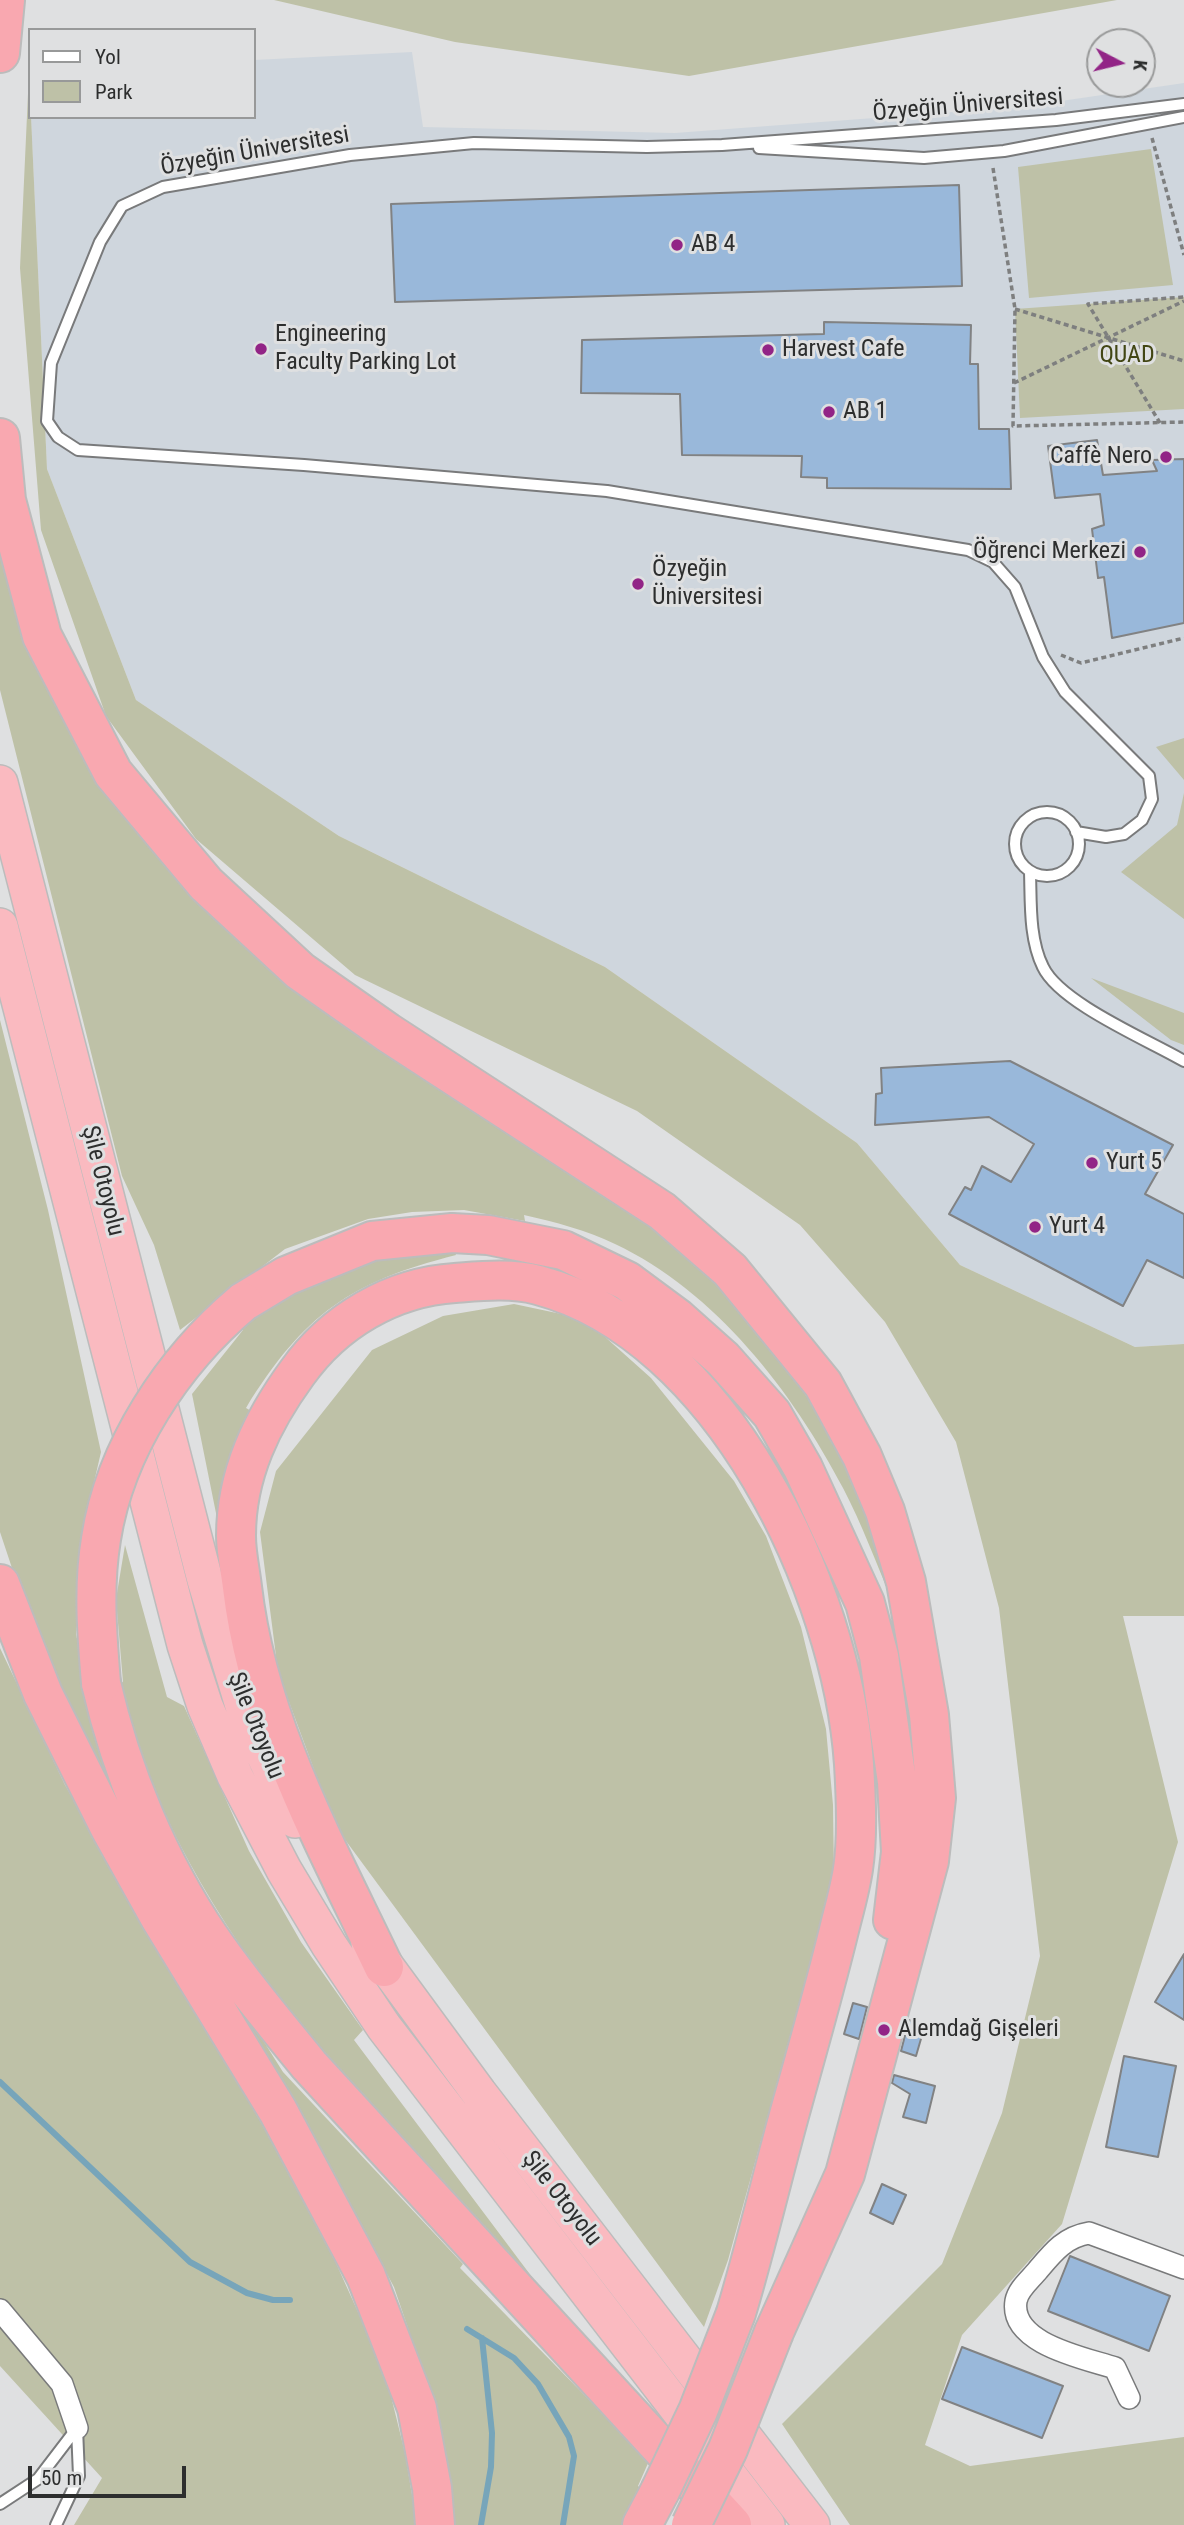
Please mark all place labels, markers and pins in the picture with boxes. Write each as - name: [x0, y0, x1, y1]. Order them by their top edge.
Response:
- place label: AB 4: [691, 231, 735, 259]
- marker: AB 4: [669, 237, 685, 253]
- place label: Engineering Faculty Parking Lot: [275, 321, 456, 377]
- place label: Harvest Cafe: [782, 336, 904, 364]
- marker: Engineering Faculty Parking Lot: [253, 341, 269, 357]
- marker: Harvest Cafe: [760, 342, 776, 358]
- place label: AB 1: [843, 398, 887, 426]
- marker: AB 1: [821, 404, 837, 420]
- place label: Caffè Nero: [1050, 443, 1152, 471]
- marker: Caffè Nero: [1158, 449, 1174, 465]
- place label: Öğrenci Merkezi: [973, 538, 1126, 566]
- marker: Öğrenci Merkezi: [1132, 544, 1148, 560]
- place label: Özyeğin Üniversitesi: [652, 556, 763, 612]
- marker: Özyeğin Üniversitesi: [630, 576, 646, 592]
- place label: Yurt 5: [1106, 1149, 1162, 1177]
- marker: Yurt 5: [1084, 1155, 1100, 1171]
- place label: Yurt 4: [1049, 1213, 1105, 1241]
- marker: Yurt 4: [1027, 1219, 1043, 1235]
- place label: Alemdağ Gişeleri: [898, 2016, 1059, 2044]
- marker: Alemdağ Gişeleri: [876, 2022, 892, 2038]

